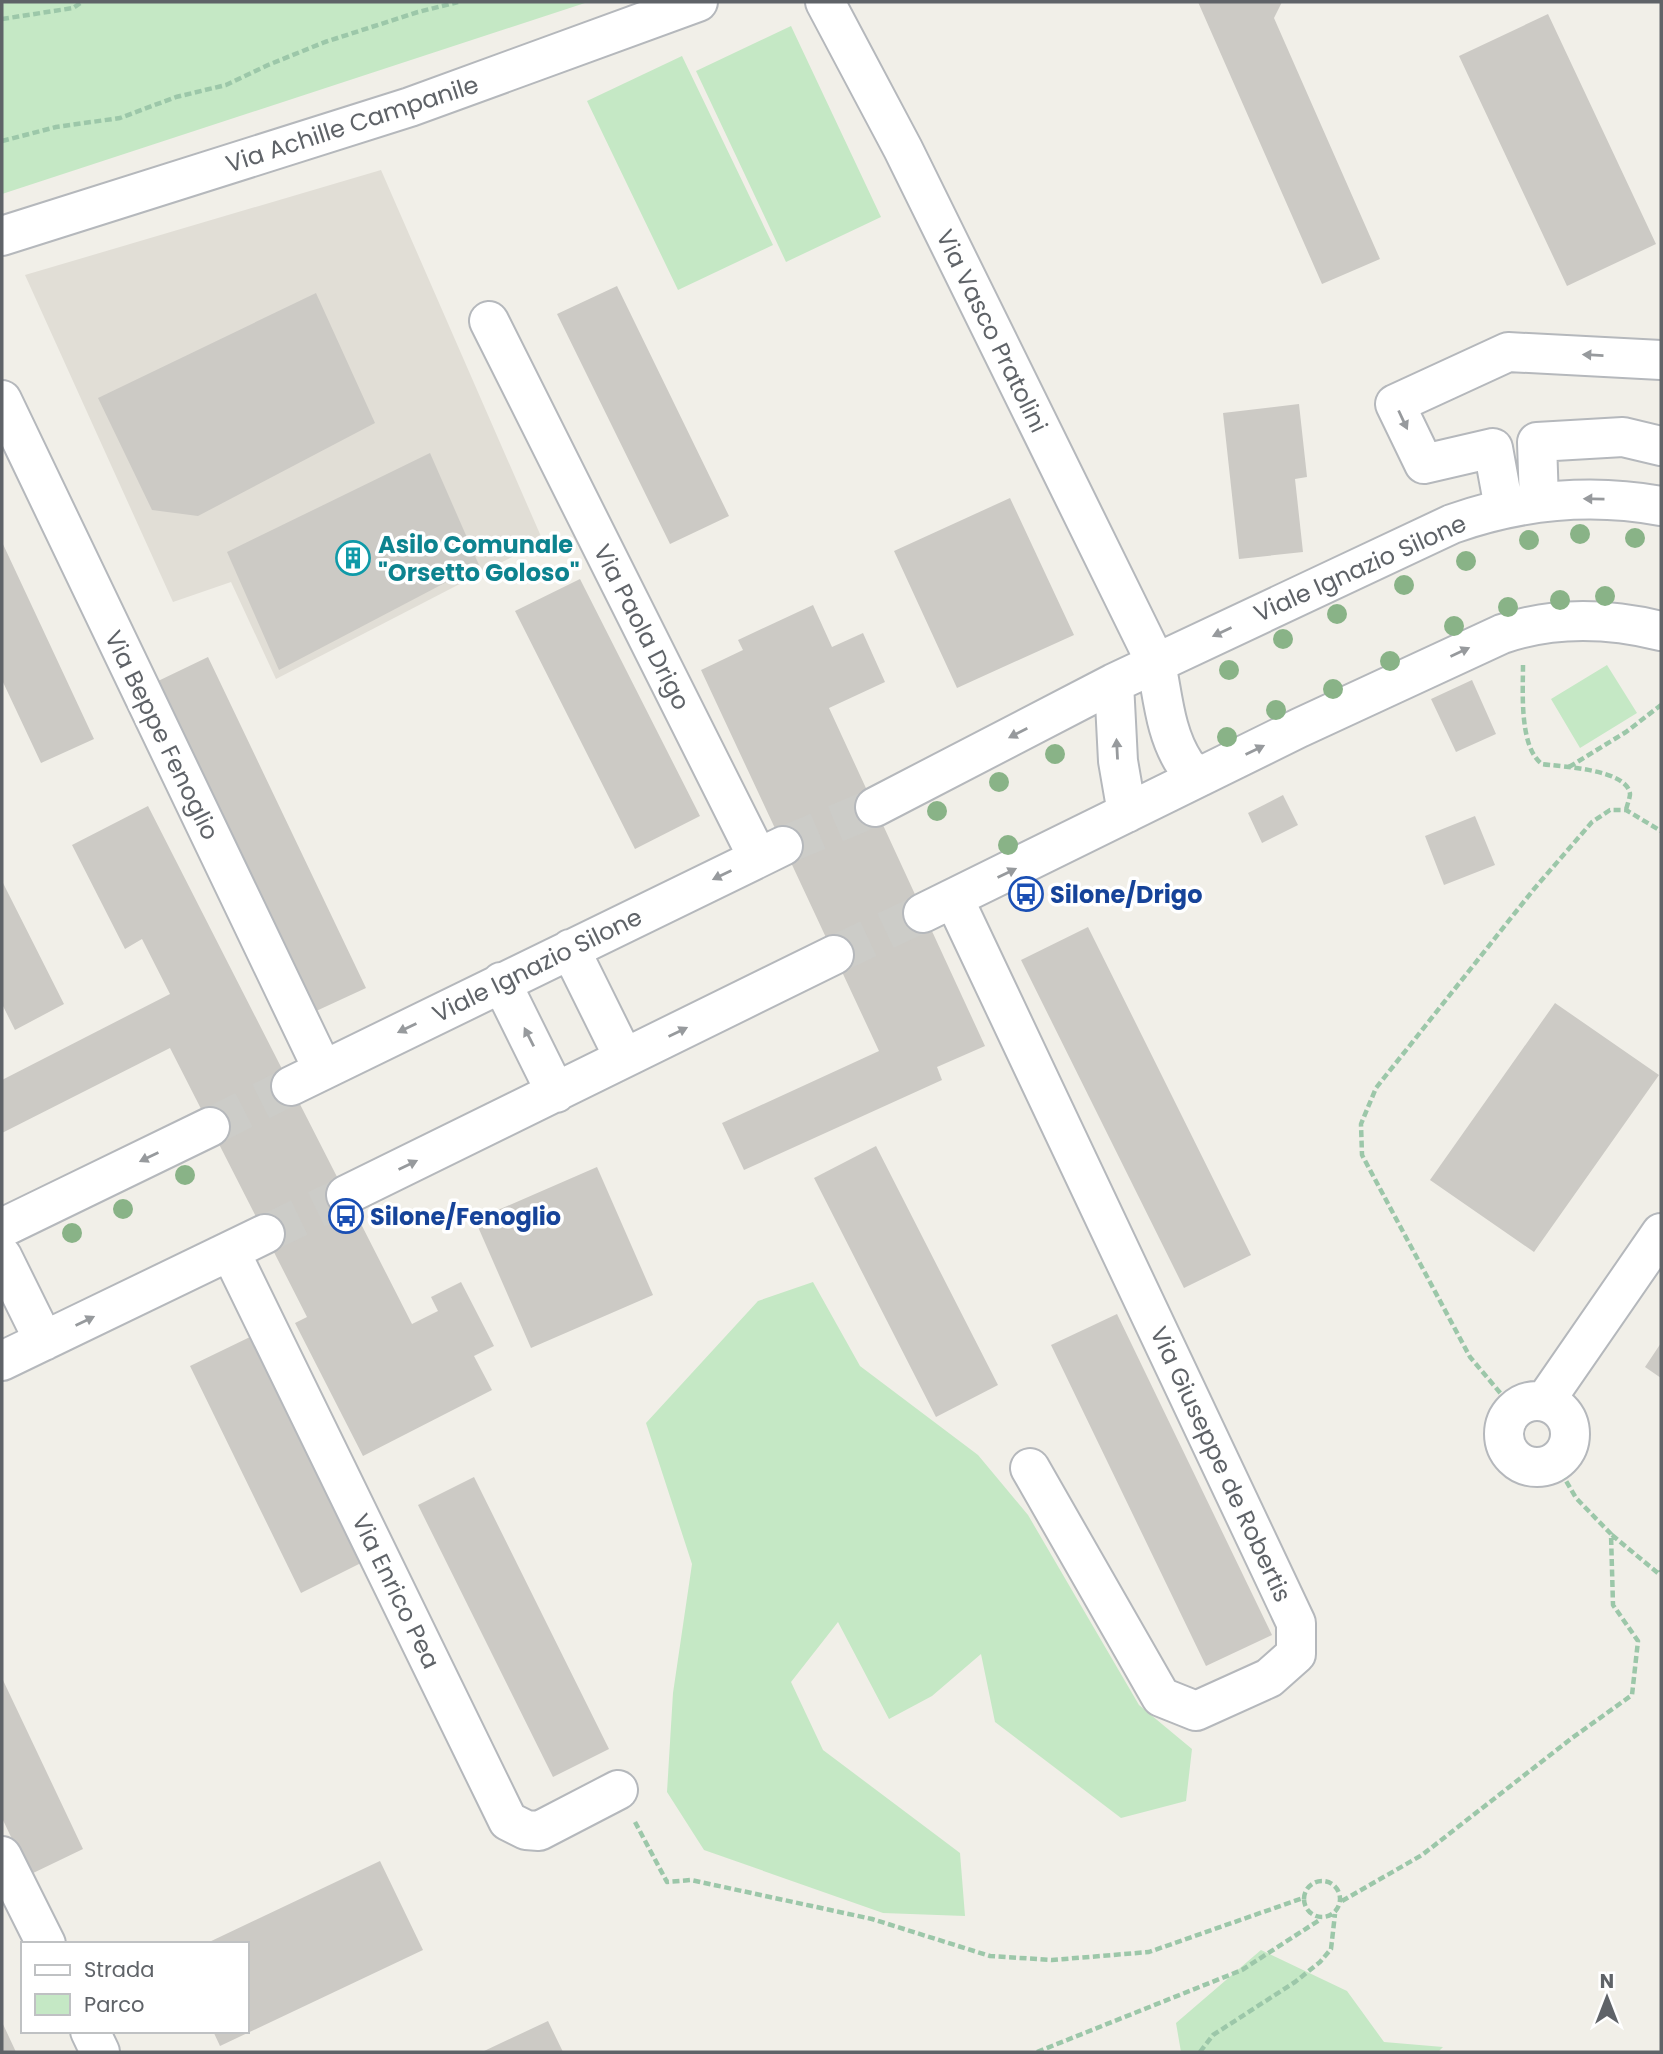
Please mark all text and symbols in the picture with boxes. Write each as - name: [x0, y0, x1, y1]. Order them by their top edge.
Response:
- street label: Via Achille Campanile: [221, 68, 483, 180]
- street label: Via Vasco Pratolini: [928, 224, 1056, 438]
- one-way arrow: [1582, 350, 1604, 361]
- one-way arrow: [1398, 410, 1409, 430]
- one-way arrow: [1582, 493, 1604, 505]
- street label: Viale Ignazio Silone: [1249, 506, 1471, 630]
- place label: Asilo Comunale "Orsetto Goloso": [378, 528, 580, 589]
- street label: Via Paola Drigo: [586, 538, 698, 716]
- building icon: Asilo Comunale "Orsetto Goloso": [334, 539, 372, 577]
- street label: Via Beppe Fenoglio: [97, 625, 227, 845]
- one-way arrow: [1212, 626, 1232, 637]
- one-way arrow: [1450, 646, 1470, 658]
- one-way arrow: [1008, 727, 1028, 739]
- one-way arrow: [1111, 737, 1122, 759]
- one-way arrow: [1245, 745, 1265, 756]
- one-way arrow: [997, 867, 1017, 878]
- one-way arrow: [712, 870, 732, 881]
- bus stop icon: Silone/Drigo: [1007, 875, 1045, 913]
- place label: Silone/Drigo: [1050, 878, 1202, 911]
- street label: Viale Ignazio Silone: [427, 900, 647, 1030]
- one-way arrow: [397, 1023, 417, 1034]
- one-way arrow: [668, 1026, 688, 1038]
- one-way arrow: [523, 1027, 534, 1047]
- one-way arrow: [139, 1151, 159, 1163]
- one-way arrow: [398, 1159, 418, 1171]
- bus stop icon: Silone/Fenoglio: [327, 1197, 365, 1235]
- place label: Silone/Fenoglio: [370, 1200, 561, 1233]
- one-way arrow: [75, 1315, 95, 1326]
- street label: Via Giuseppe de Robertis: [1143, 1321, 1299, 1607]
- street label: Via Enrico Pea: [344, 1508, 448, 1674]
- legend: [21, 1942, 248, 2033]
- text: Strada: [84, 1955, 154, 1984]
- north arrow: [1572, 1963, 1642, 2033]
- text: N: [1600, 1968, 1614, 1995]
- text: Parco: [84, 1990, 144, 2019]

